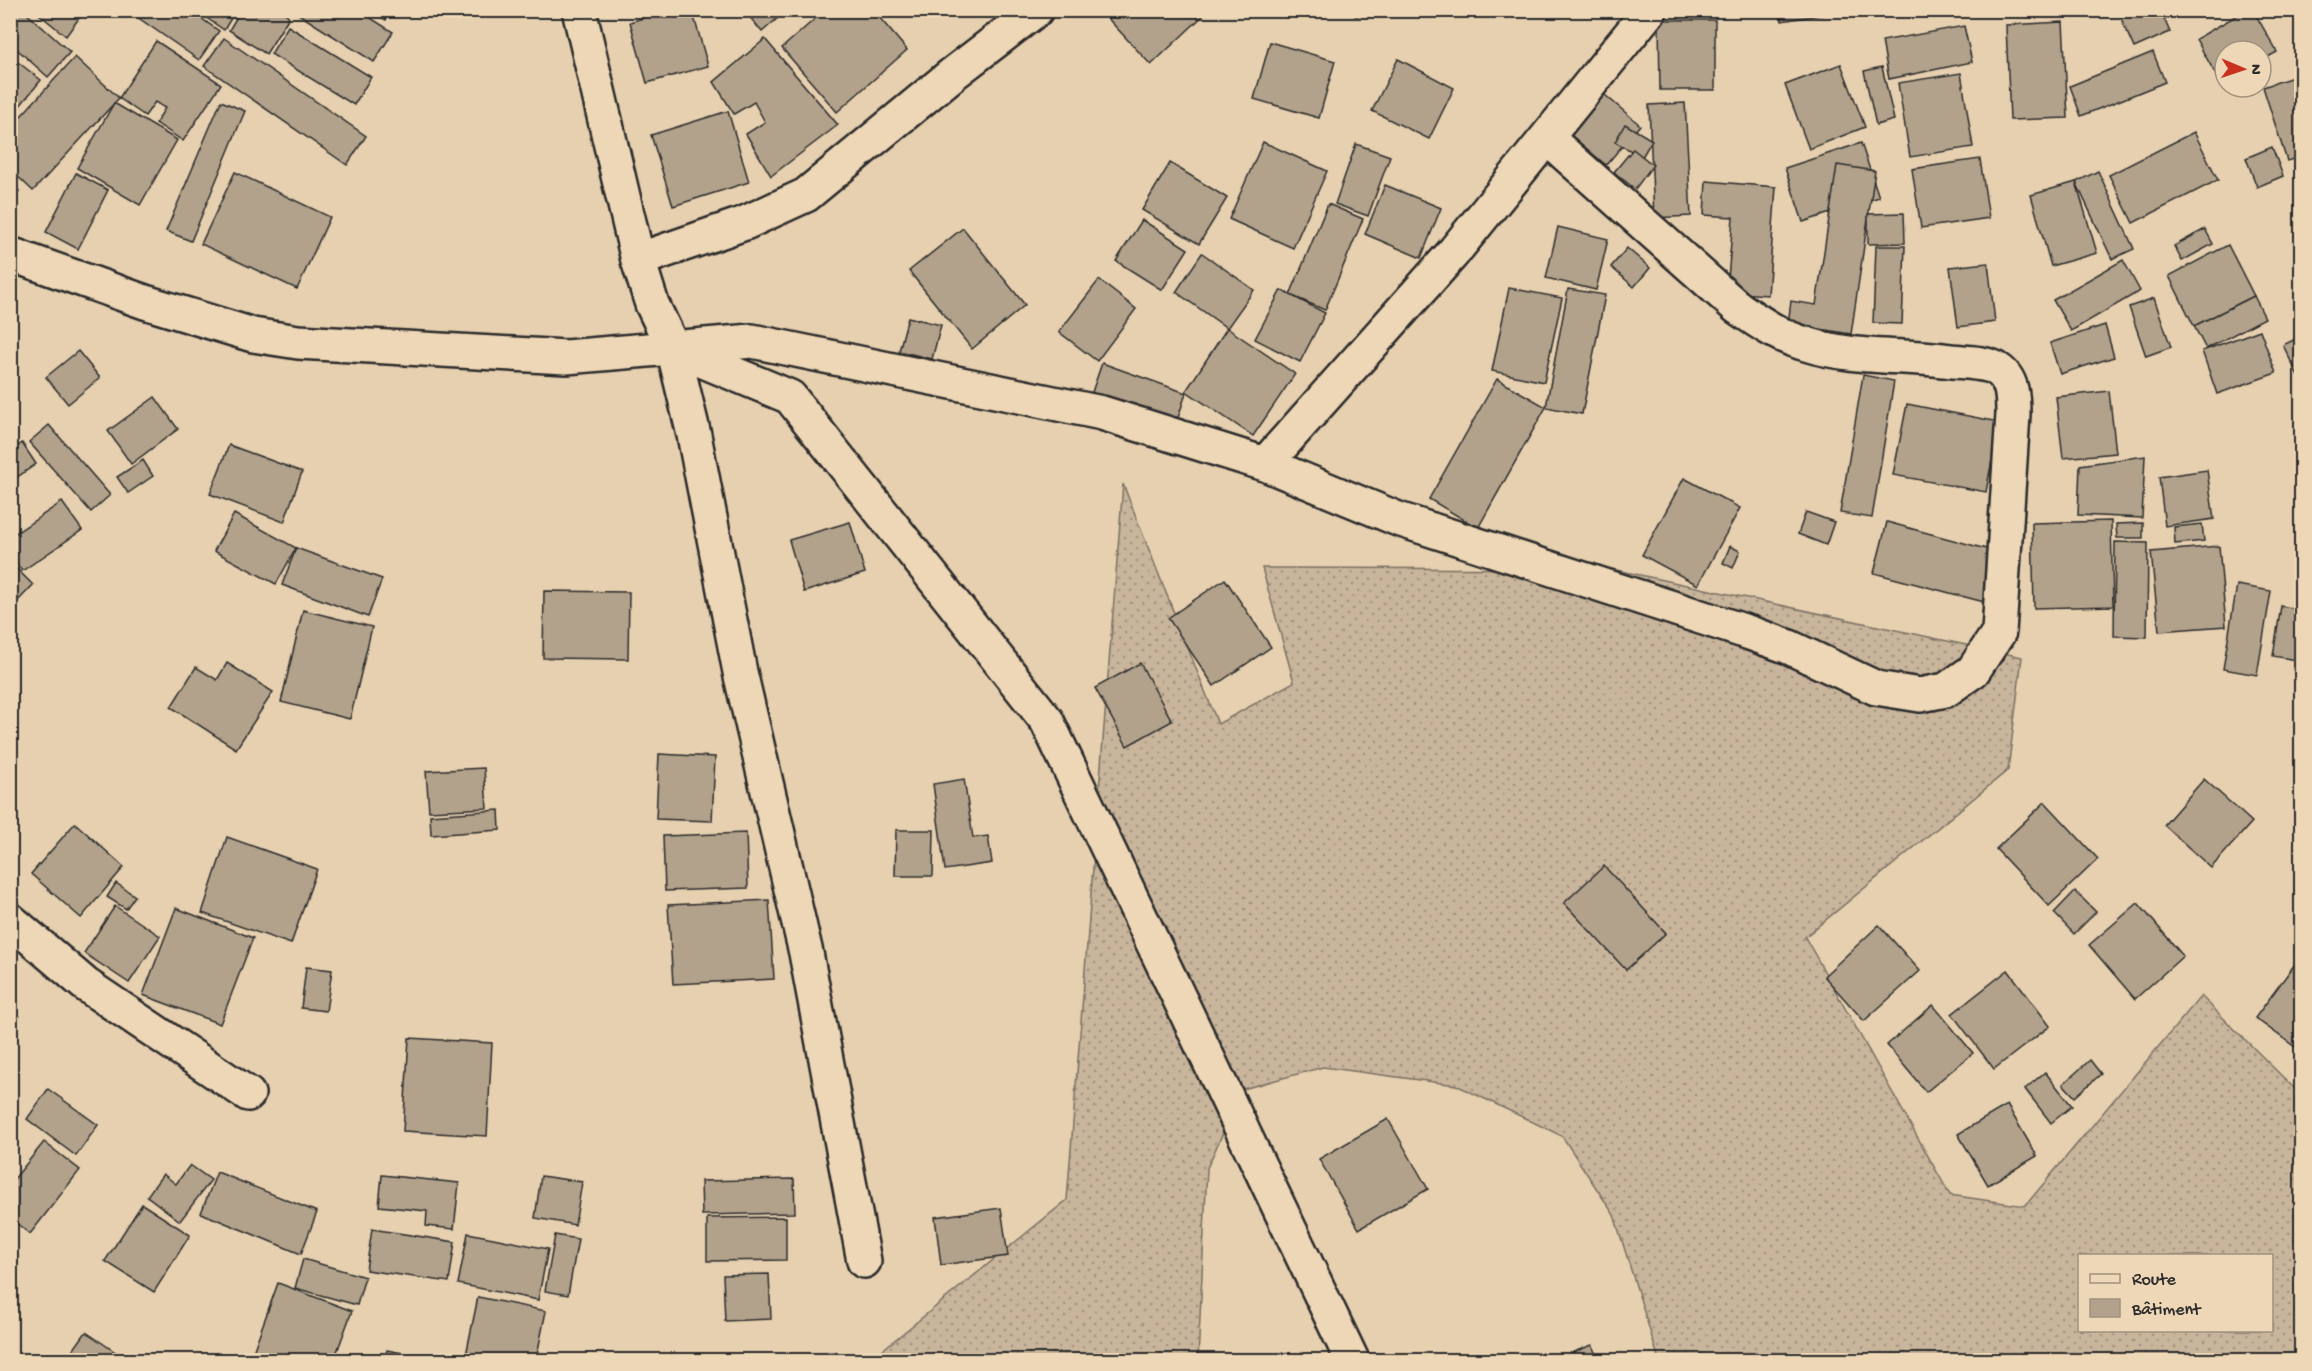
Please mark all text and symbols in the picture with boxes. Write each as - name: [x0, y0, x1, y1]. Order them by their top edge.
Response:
- north arrow: [2213, 39, 2273, 99]
- text: N: [2245, 64, 2264, 76]
- legend: [2078, 1254, 2273, 1332]
- text: Route: [2132, 1270, 2177, 1291]
- text: Bâtiment: [2131, 1300, 2202, 1321]

